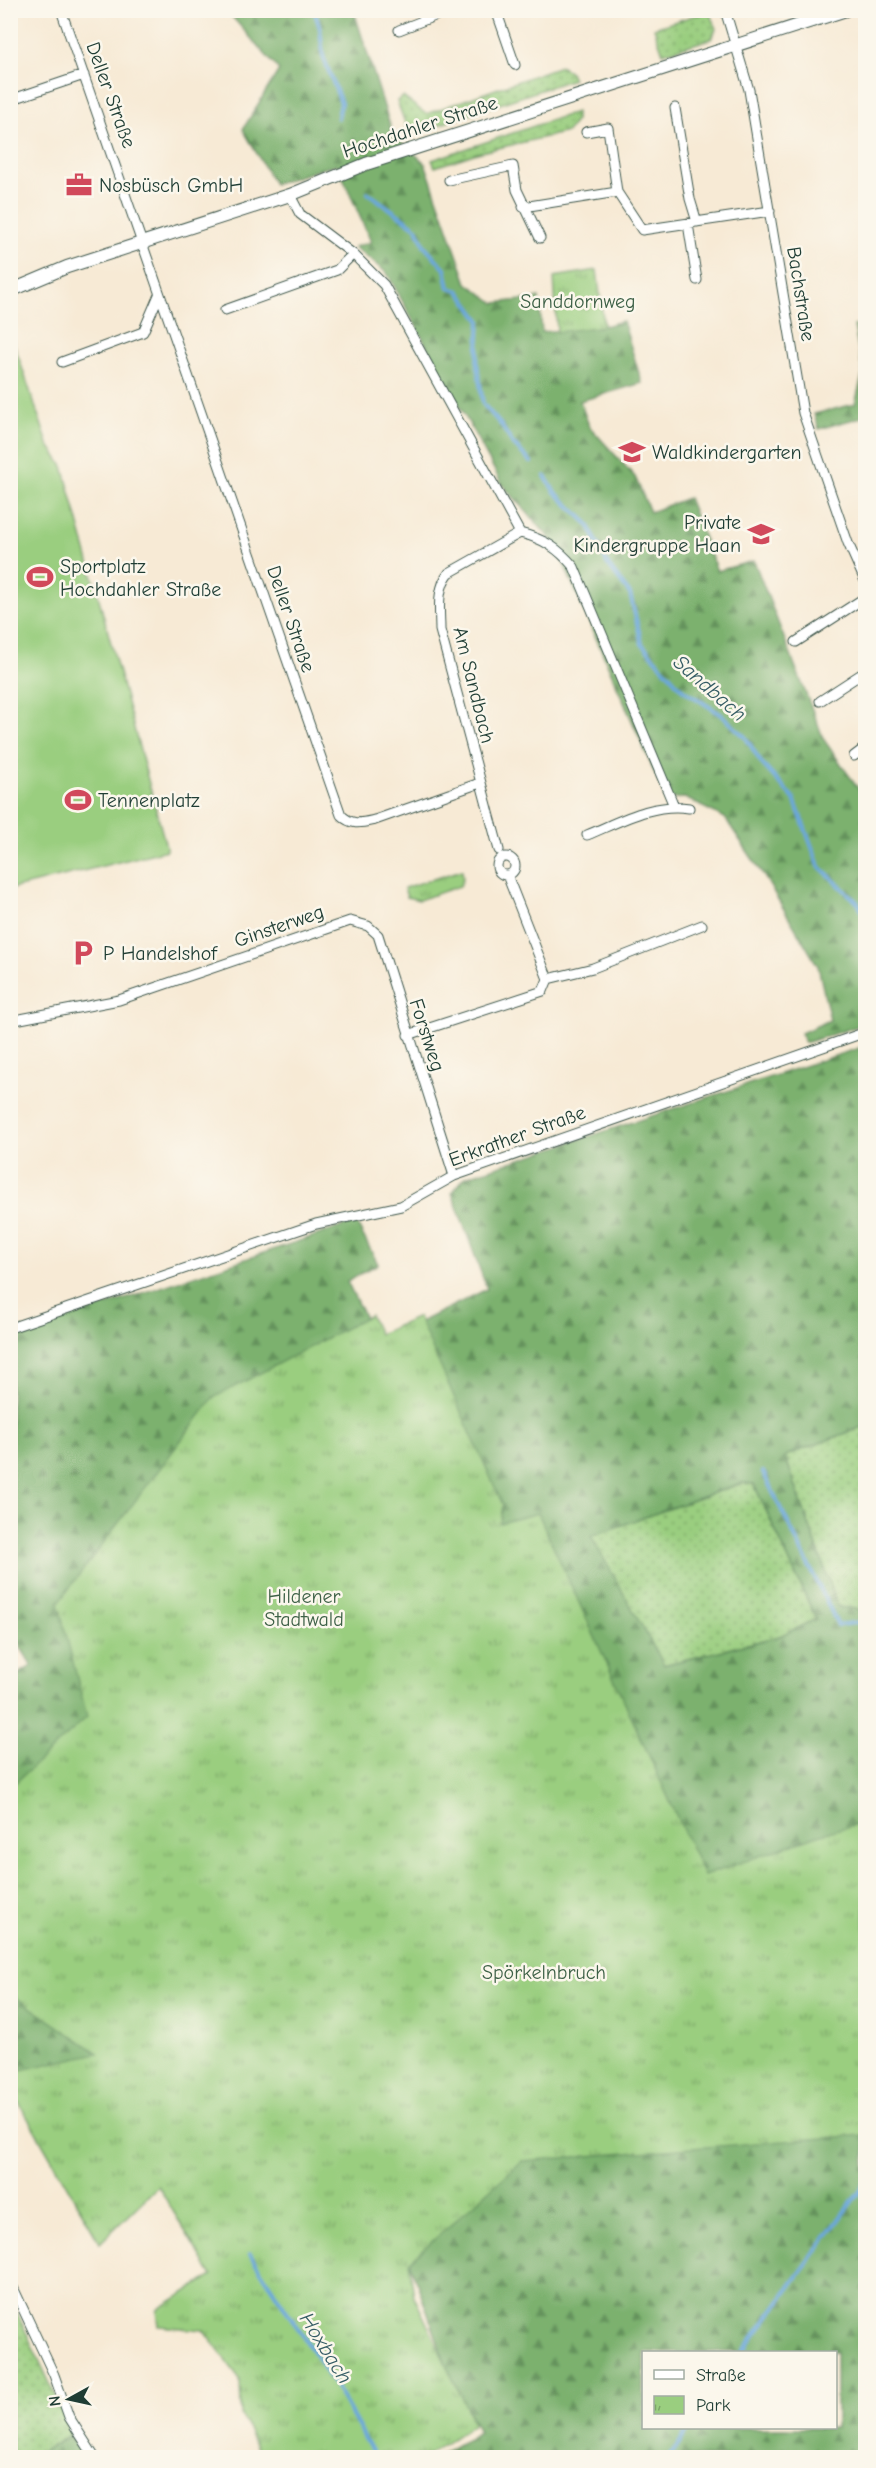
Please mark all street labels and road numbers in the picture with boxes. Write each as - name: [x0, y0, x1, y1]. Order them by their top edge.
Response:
- street label: Deller Straße: [81, 39, 141, 151]
- street label: Hochdahler Straße: [340, 91, 500, 163]
- street label: Bachstraße: [782, 245, 820, 343]
- street label: Deller Straße: [262, 563, 320, 675]
- street label: Am Sandbach: [448, 624, 500, 746]
- street label: Ginsterweg: [231, 900, 327, 952]
- street label: Forstweg: [404, 996, 450, 1074]
- street label: Erkrather Straße: [445, 1101, 589, 1171]

